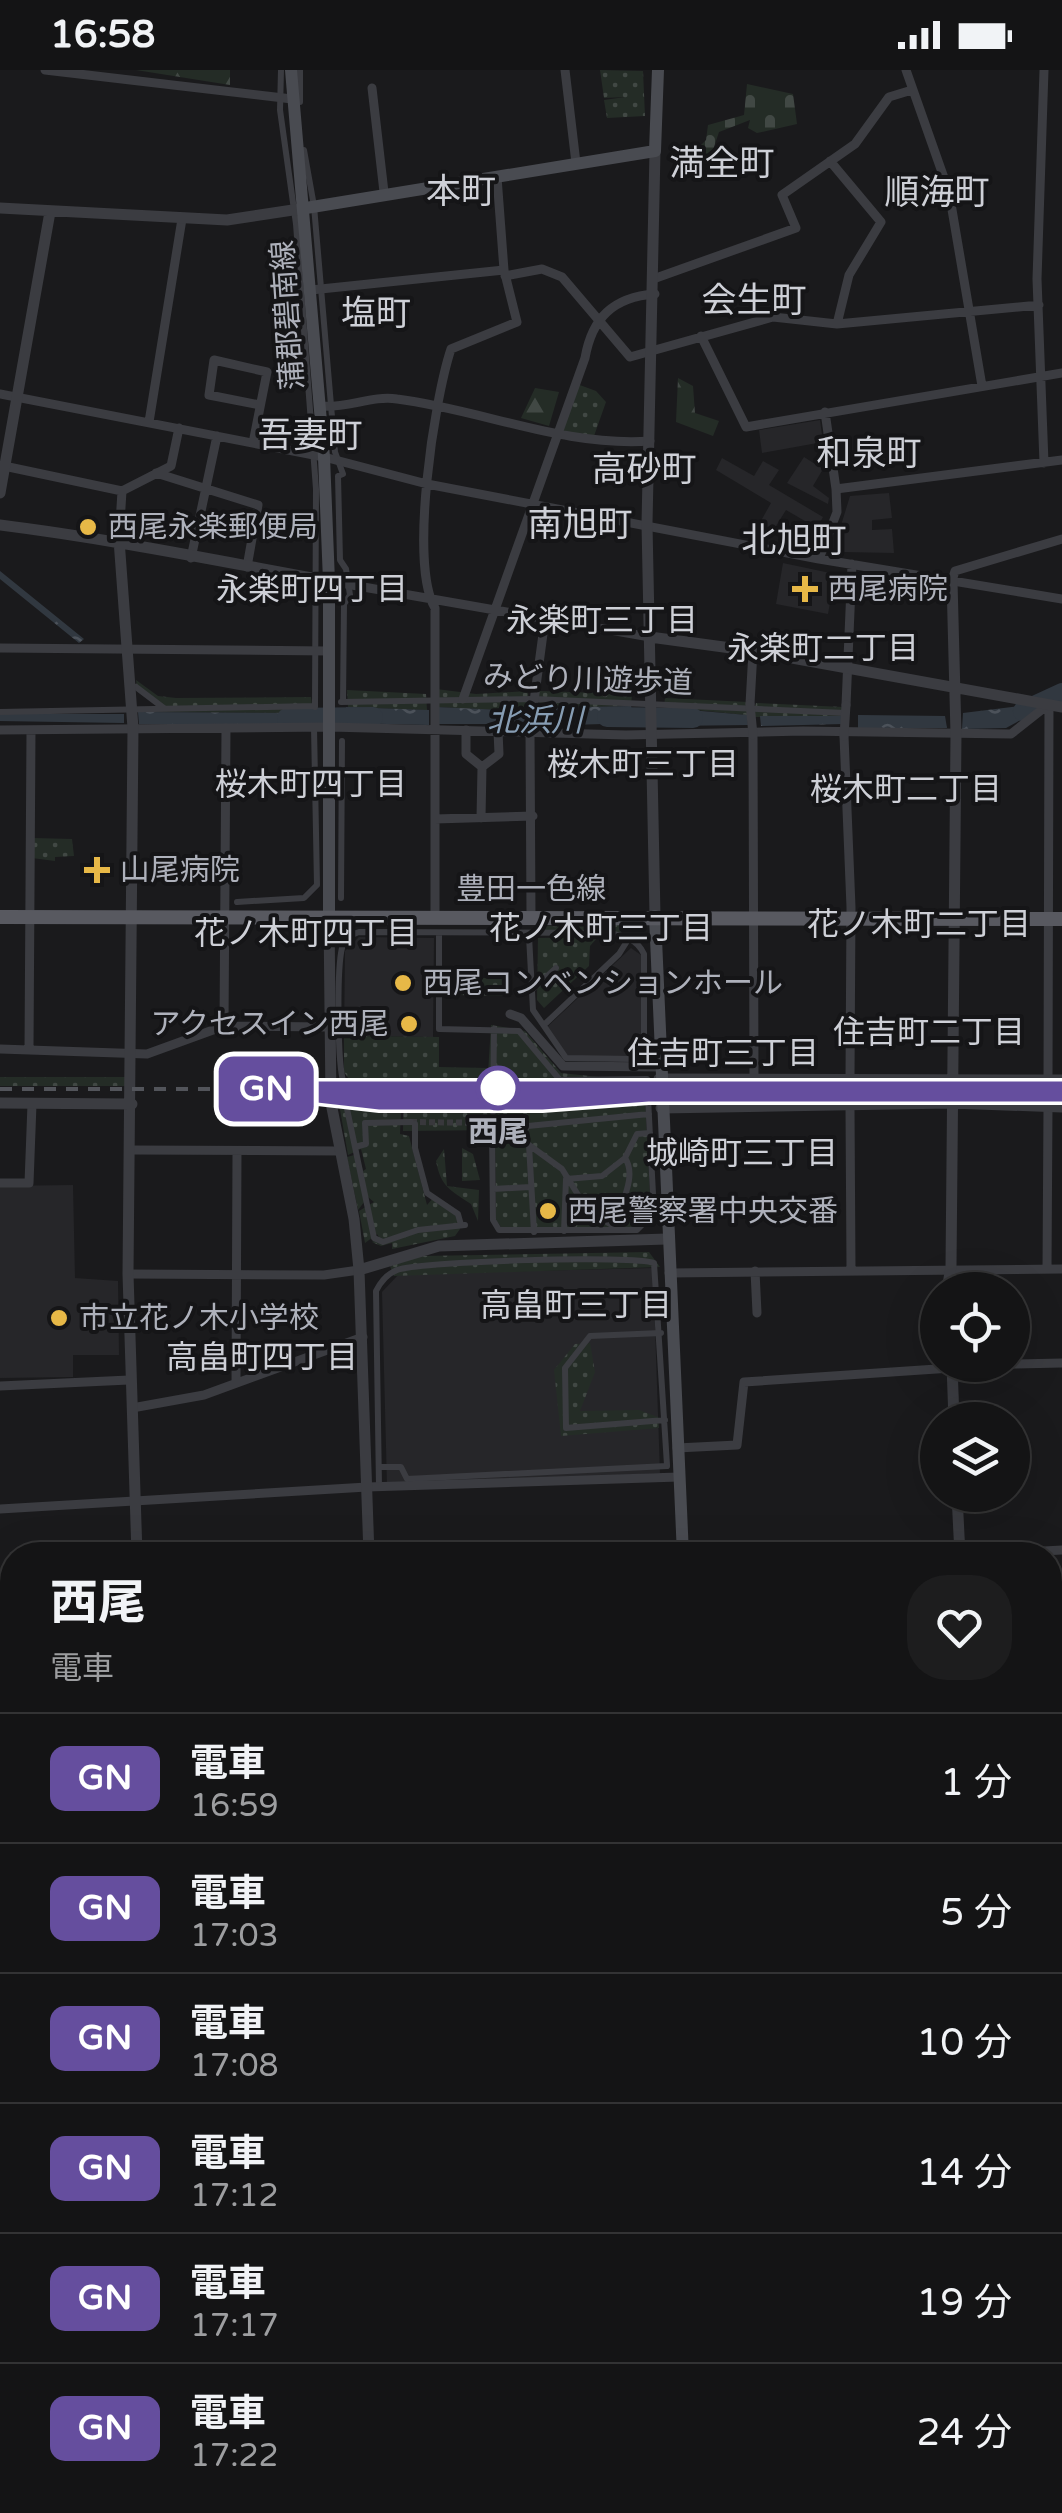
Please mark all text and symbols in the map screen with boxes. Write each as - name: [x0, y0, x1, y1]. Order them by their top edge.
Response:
- text: 16:58: [50, 12, 155, 58]
- district label: 満全町: [669, 143, 775, 185]
- district label: 本町: [426, 171, 496, 213]
- district label: 順海町: [884, 172, 990, 214]
- street label: 蒲郡碧南線: [264, 239, 312, 391]
- district label: 会生町: [701, 280, 807, 322]
- district label: 塩町: [341, 293, 411, 335]
- district label: 吾妻町: [257, 415, 363, 457]
- district label: 和泉町: [816, 433, 922, 475]
- district label: 高砂町: [591, 449, 697, 491]
- district label: 南旭町: [527, 504, 633, 546]
- place label: 西尾永楽郵便局: [108, 509, 318, 546]
- marker: 西尾永楽郵便局: [77, 516, 99, 538]
- district label: 北旭町: [741, 520, 847, 562]
- district label: 永楽町四丁目: [216, 571, 408, 609]
- place label: 西尾病院: [828, 571, 948, 608]
- marker: 西尾病院: [792, 576, 818, 602]
- district label: 永楽町三丁目: [506, 602, 698, 640]
- district label: 永楽町二丁目: [727, 630, 919, 668]
- street label: みどり川遊歩道: [482, 658, 694, 702]
- water label: 北浜川: [487, 702, 586, 740]
- district label: 桜木町三丁目: [547, 746, 739, 784]
- district label: 桜木町四丁目: [215, 766, 407, 804]
- district label: 桜木町二丁目: [810, 771, 1002, 809]
- place label: 山尾病院: [120, 852, 240, 889]
- marker: 山尾病院: [84, 857, 110, 883]
- street label: 豊田一色線: [456, 871, 606, 908]
- district label: 花ノ木町二丁目: [807, 906, 1031, 944]
- district label: 花ノ木町三丁目: [489, 910, 713, 948]
- district label: 花ノ木町四丁目: [194, 915, 418, 953]
- place label: 西尾コンベンションホール: [423, 965, 783, 1002]
- marker: 西尾コンベンションホール: [392, 972, 414, 994]
- place label: アクセスイン西尾: [151, 1006, 389, 1043]
- marker: アクセスイン西尾: [398, 1013, 420, 1035]
- district label: 住吉町二丁目: [833, 1014, 1025, 1052]
- district label: 住吉町三丁目: [627, 1035, 819, 1073]
- line badge: GN: [221, 1056, 311, 1122]
- marker: 西尾: [477, 1067, 519, 1109]
- text: GN: [239, 1068, 293, 1110]
- place label: 西尾: [468, 1114, 528, 1151]
- district label: 城崎町三丁目: [646, 1135, 838, 1173]
- place label: 西尾警察署中央交番: [568, 1193, 838, 1230]
- marker: 西尾警察署中央交番: [537, 1200, 559, 1222]
- map controls: [920, 1272, 1030, 1512]
- button: locate: [920, 1272, 1030, 1382]
- district label: 高畠町三丁目: [480, 1287, 672, 1325]
- place label: 市立花ノ木小学校: [79, 1300, 319, 1337]
- marker: 市立花ノ木小学校: [48, 1307, 70, 1329]
- district label: 高畠町四丁目: [166, 1339, 358, 1377]
- button: layers: [920, 1402, 1030, 1512]
- text: 西尾: [50, 1575, 146, 1633]
- button: heart: [907, 1575, 1012, 1680]
- text: 電車: [50, 1650, 114, 1688]
- text: 電車: [190, 1741, 266, 1787]
- text: GN: [78, 1757, 132, 1799]
- text: 1 分: [940, 1760, 1012, 1806]
- text: 16:59: [190, 1787, 279, 1825]
- text: 電車: [190, 1871, 266, 1917]
- text: GN: [78, 1887, 132, 1929]
- text: 5 分: [940, 1890, 1012, 1936]
- text: 17:03: [190, 1917, 279, 1955]
- text: 電車: [190, 2001, 266, 2047]
- text: GN: [78, 2017, 132, 2059]
- text: 10 分: [916, 2020, 1012, 2066]
- text: 17:08: [190, 2047, 279, 2085]
- text: 電車: [190, 2131, 266, 2177]
- text: GN: [78, 2147, 132, 2189]
- text: 14 分: [916, 2150, 1012, 2196]
- text: 17:12: [190, 2177, 279, 2215]
- text: 電車: [190, 2261, 266, 2307]
- text: GN: [78, 2277, 132, 2319]
- text: 19 分: [916, 2280, 1012, 2326]
- text: 17:17: [190, 2307, 279, 2345]
- text: 電車: [190, 2391, 266, 2437]
- text: GN: [78, 2407, 132, 2449]
- text: 24 分: [916, 2410, 1012, 2456]
- text: 17:22: [190, 2437, 279, 2475]

